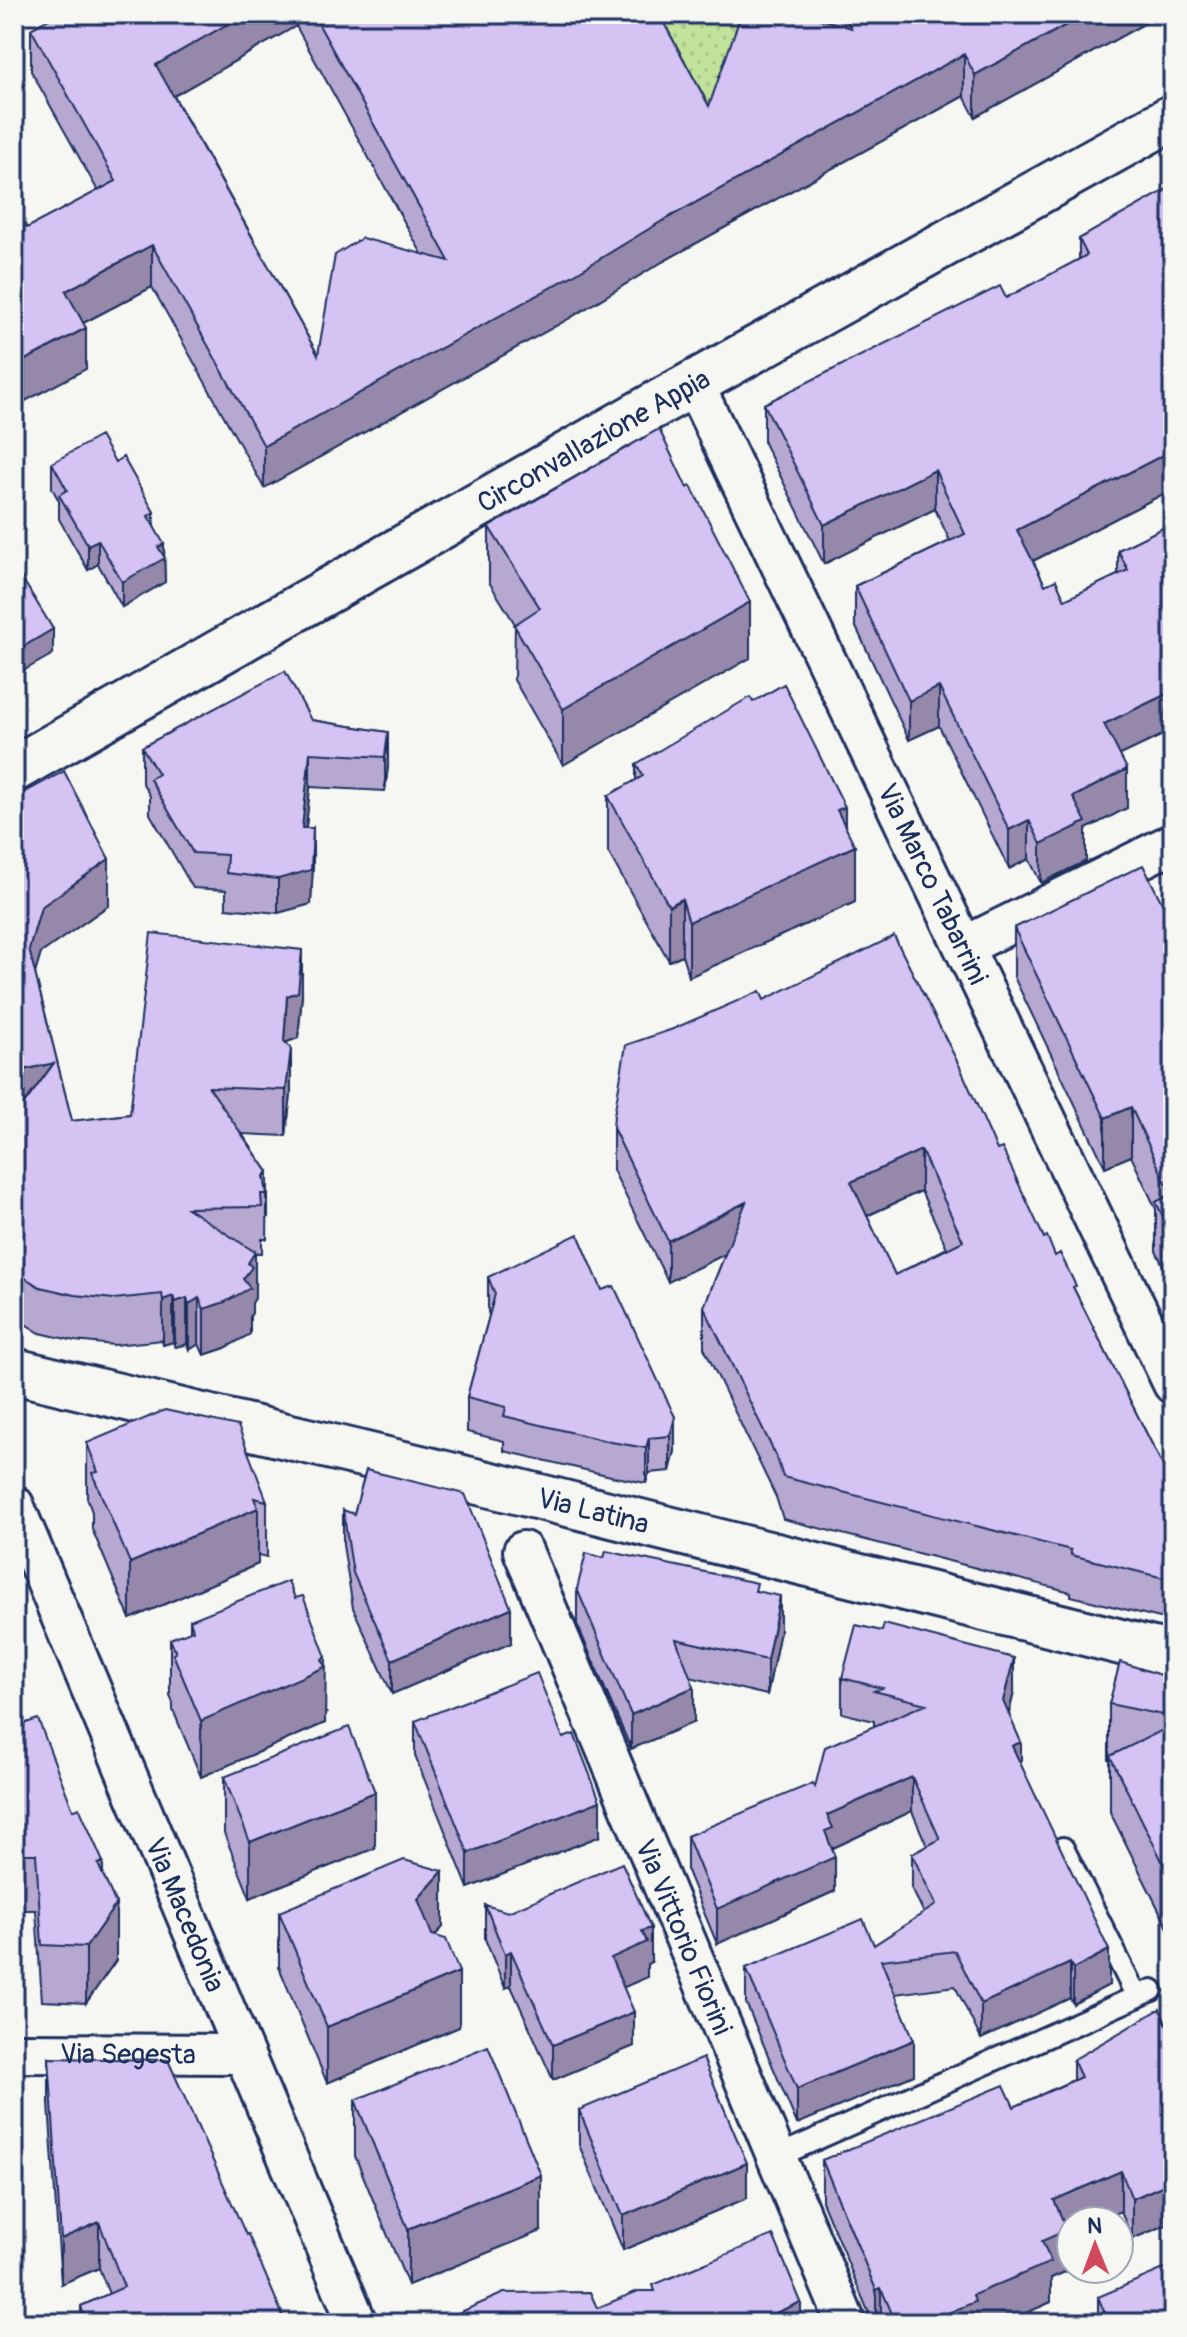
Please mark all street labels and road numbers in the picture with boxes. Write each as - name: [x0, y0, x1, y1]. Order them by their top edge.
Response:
- street label: Circonvallazione Appia: [471, 362, 716, 521]
- street label: Via Marco Tabarrini: [869, 778, 995, 990]
- street label: Via Latina: [534, 1481, 653, 1543]
- street label: Via Macedonia: [136, 1833, 232, 1997]
- street label: Via Vittorio Fiorini: [627, 1834, 739, 2040]
- street label: Via Segesta: [60, 2037, 196, 2073]

